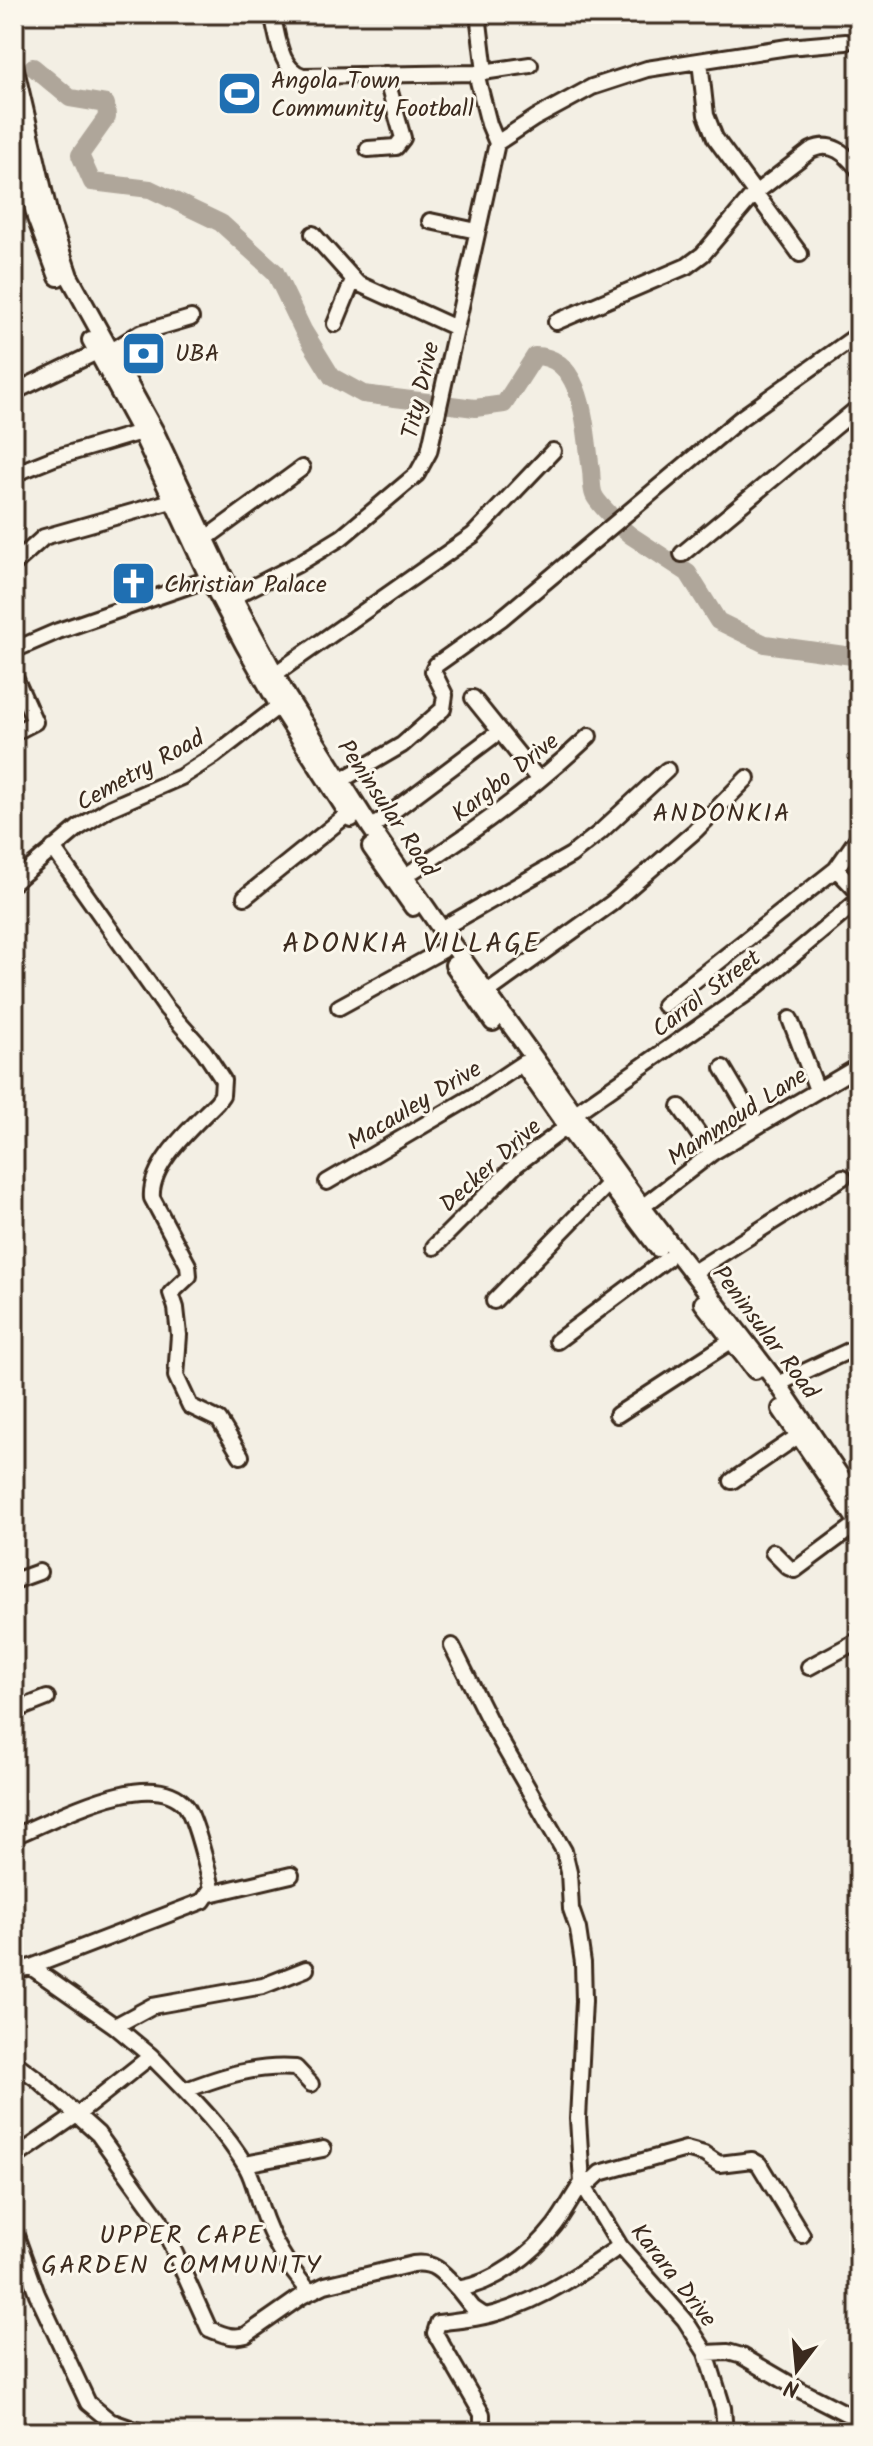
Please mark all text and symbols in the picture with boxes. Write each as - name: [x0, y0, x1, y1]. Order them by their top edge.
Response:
- place label: Angola Town Community Football: [271, 62, 474, 129]
- sports icon: Angola Town Community Football: [216, 70, 264, 118]
- bank icon: UBA: [120, 329, 168, 377]
- place label: UBA: [175, 335, 219, 374]
- street label: Tity Drive: [391, 338, 452, 443]
- church icon: Christian Palace: [109, 560, 157, 608]
- place label: Christian Palace: [164, 566, 327, 605]
- street label: Cemetry Road: [69, 720, 213, 823]
- street label: Kargbo Drive: [444, 723, 568, 833]
- street label: Peninsular Road: [326, 732, 448, 887]
- district label: ANDONKIA: [653, 793, 791, 835]
- district label: ADONKIA VILLAGE: [282, 922, 542, 967]
- street label: Carrol Street: [644, 939, 771, 1049]
- street label: Macauley Drive: [340, 1051, 490, 1162]
- street label: Mammoud Lane: [660, 1057, 816, 1177]
- street label: Decker Drive: [431, 1109, 551, 1223]
- street label: Peninsular Road: [701, 1257, 829, 1409]
- district label: UPPER CAPE GARDEN COMMUNITY: [41, 2215, 323, 2287]
- street label: Karara Drive: [619, 2215, 726, 2337]
- north arrow: [757, 2330, 837, 2410]
- text: N: [781, 2368, 804, 2406]

